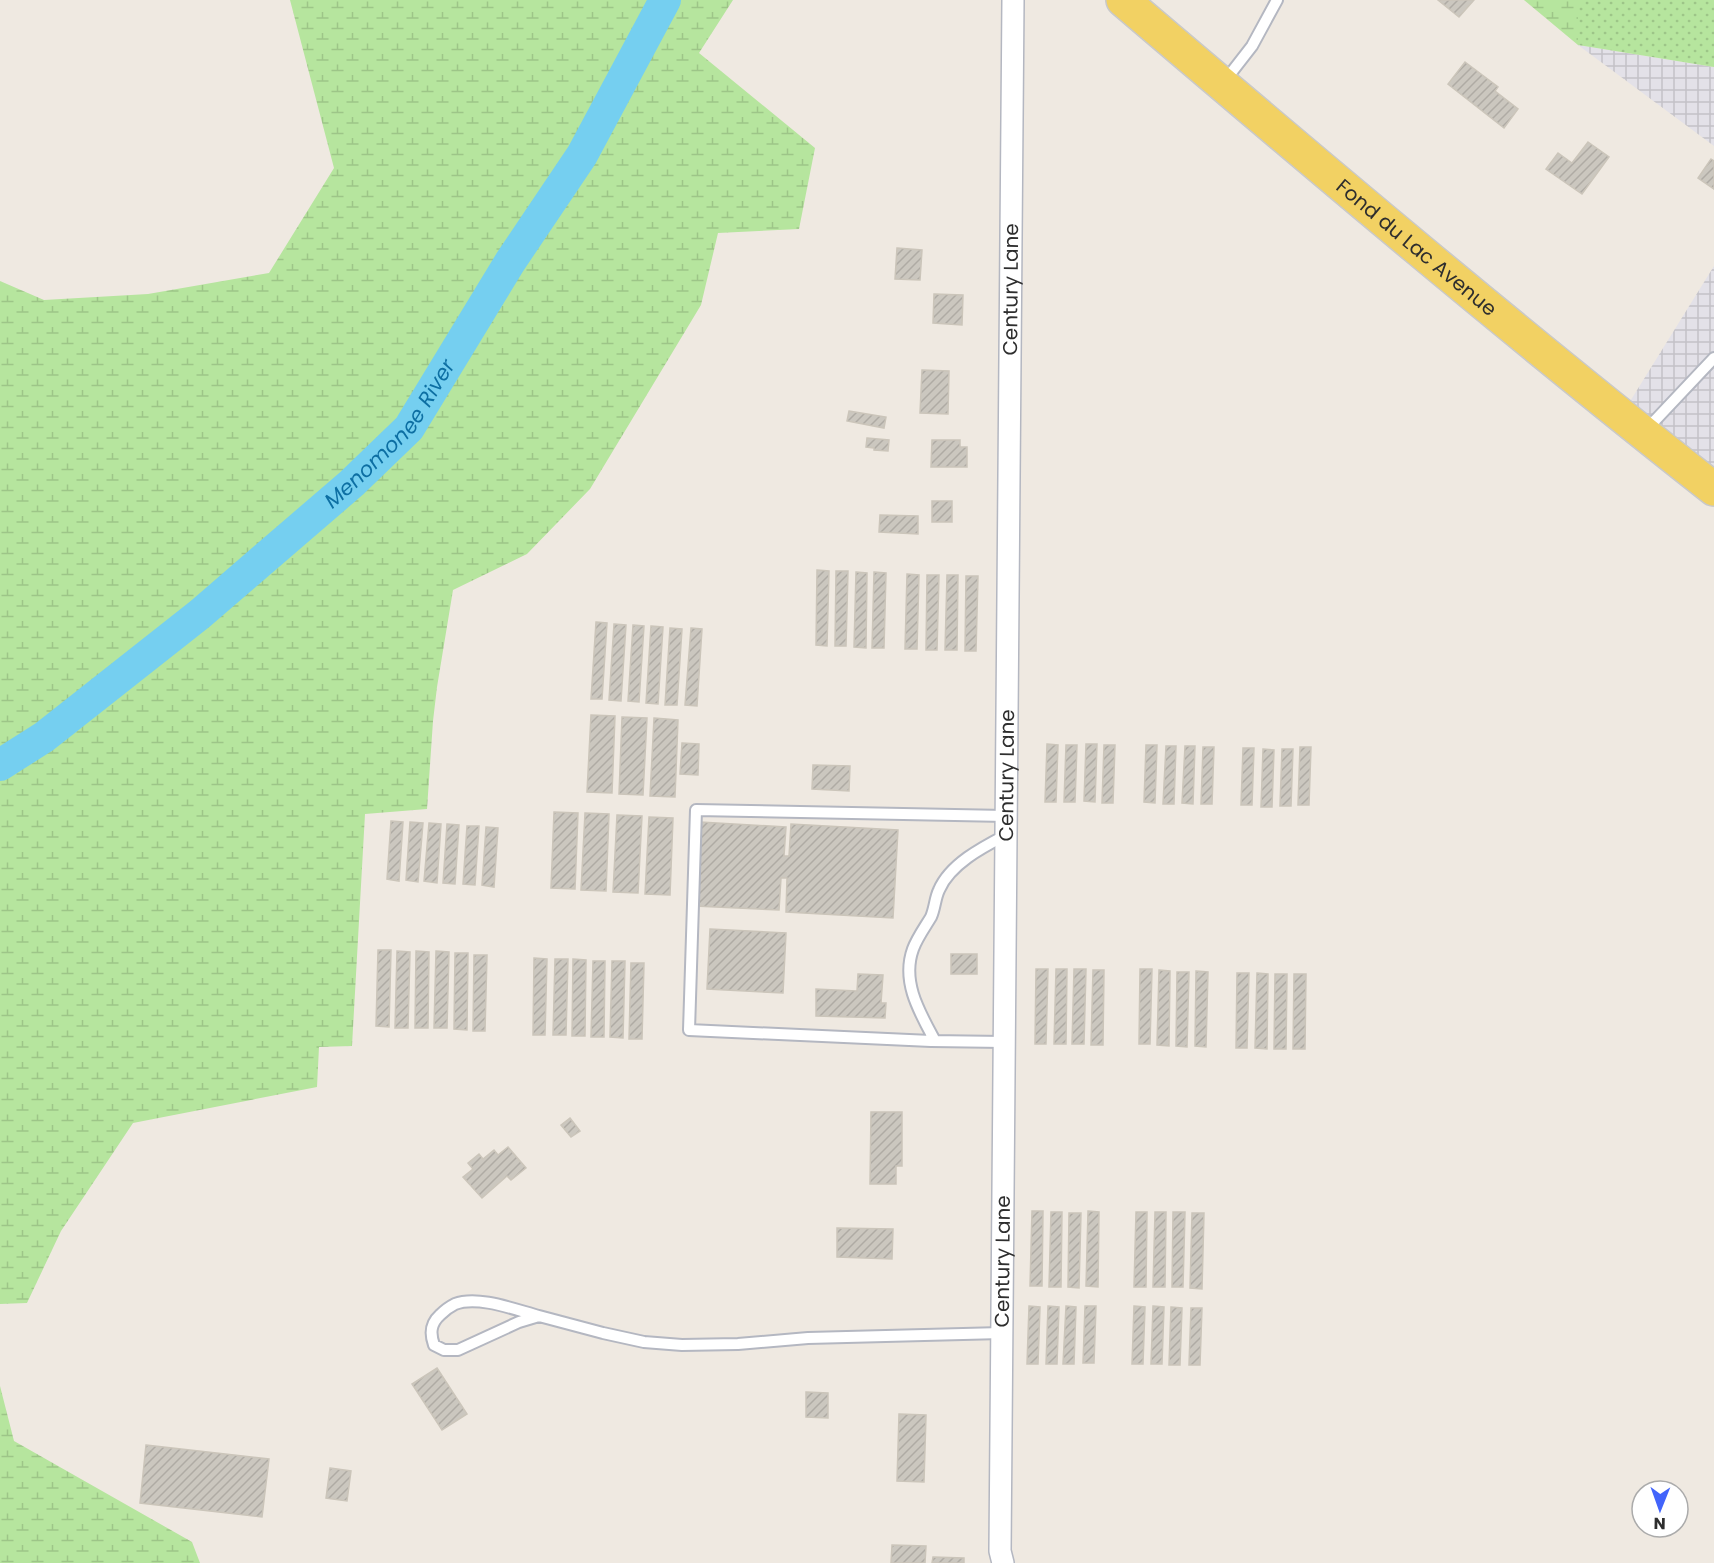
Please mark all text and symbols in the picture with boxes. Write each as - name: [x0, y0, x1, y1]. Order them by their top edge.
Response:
- street label: Fond du Lac Avenue: [1330, 172, 1503, 323]
- street label: Century Lane: [996, 223, 1025, 356]
- water label: Menomonee River: [318, 353, 462, 515]
- street label: Century Lane: [992, 709, 1021, 842]
- street label: Century Lane: [988, 1195, 1017, 1328]
- north arrow: [1630, 1479, 1690, 1539]
- text: N: [1654, 1512, 1666, 1535]

